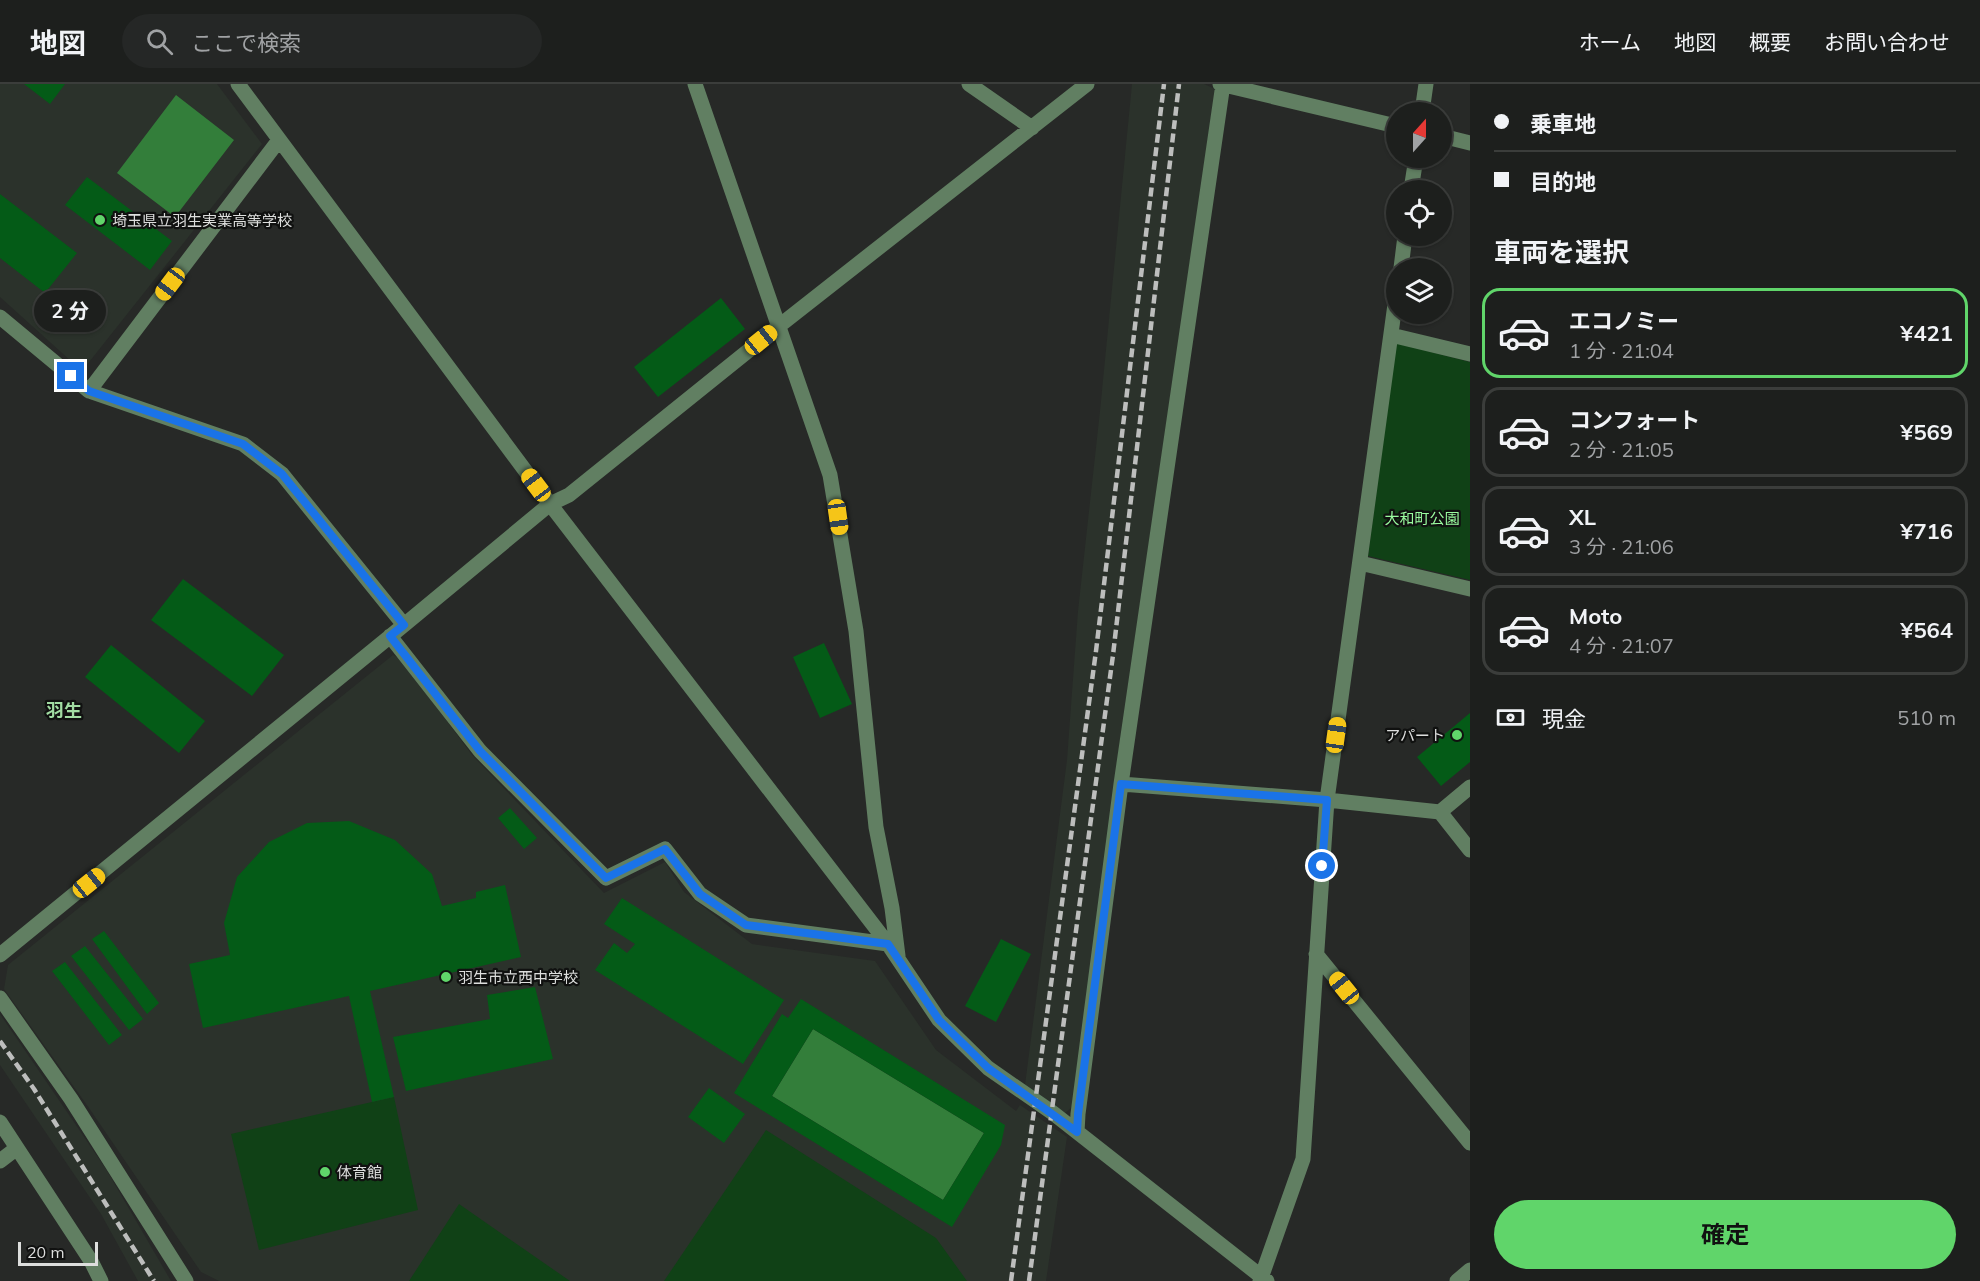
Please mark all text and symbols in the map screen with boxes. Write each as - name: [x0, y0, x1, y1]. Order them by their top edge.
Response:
- search box: [122, 14, 542, 68]
- text: 地図: [30, 25, 86, 60]
- icon: search: [143, 25, 176, 58]
- text: ここで検索: [191, 29, 301, 57]
- text: ホーム: [1579, 29, 1641, 55]
- text: 地図: [1674, 29, 1716, 55]
- text: 概要: [1749, 29, 1791, 55]
- text: お問い合わせ: [1824, 29, 1950, 55]
- north arrow: [1386, 102, 1452, 168]
- map controls: [1386, 102, 1452, 324]
- text: 乗車地: [1530, 110, 1596, 138]
- text: 目的地: [1530, 168, 1596, 196]
- button: locate: [1386, 180, 1452, 246]
- place label: 埼玉県立羽生実業高等学校: [112, 211, 292, 230]
- marker: 埼玉県立羽生実業高等学校: [93, 213, 107, 227]
- text: 車両を選択: [1494, 235, 1629, 269]
- button: layers: [1386, 258, 1452, 324]
- car: [152, 264, 188, 304]
- callout: 2 分: [35, 289, 107, 331]
- text: 2 分: [51, 298, 89, 323]
- icon: car: [1497, 306, 1551, 360]
- text: エコノミー: [1569, 307, 1679, 335]
- text: ¥421: [1900, 319, 1953, 347]
- car: [741, 322, 781, 358]
- text: 1 分 · 21:04: [1569, 338, 1674, 363]
- route end: [57, 362, 84, 389]
- icon: car: [1497, 405, 1551, 459]
- text: コンフォート: [1569, 406, 1700, 434]
- text: ¥569: [1900, 418, 1953, 446]
- text: 2 分 · 21:05: [1569, 437, 1674, 462]
- car: [518, 465, 554, 505]
- car: [827, 498, 849, 536]
- text: XL: [1569, 503, 1596, 531]
- icon: car: [1497, 504, 1551, 558]
- park label: 大和町公園: [1384, 509, 1460, 528]
- text: ¥716: [1900, 517, 1953, 545]
- text: 3 分 · 21:06: [1569, 534, 1674, 559]
- text: Moto: [1569, 602, 1622, 630]
- icon: car: [1497, 603, 1551, 657]
- text: ¥564: [1900, 616, 1953, 644]
- text: 4 分 · 21:07: [1569, 633, 1674, 658]
- district label: 羽生: [46, 699, 82, 722]
- icon: cash: [1494, 701, 1527, 734]
- text: 現金: [1542, 705, 1586, 733]
- text: 510 m: [1897, 705, 1956, 730]
- car: [1325, 716, 1347, 754]
- place label: アパート: [1385, 726, 1445, 745]
- marker: アパート: [1450, 728, 1464, 742]
- route start: [1308, 852, 1335, 879]
- car: [69, 865, 109, 901]
- place label: 羽生市立西中学校: [458, 968, 578, 987]
- car: [1326, 968, 1362, 1008]
- marker: 羽生市立西中学校: [439, 970, 453, 984]
- place label: 体育館: [337, 1163, 382, 1182]
- marker: 体育館: [318, 1165, 332, 1179]
- button: 確定: [1494, 1200, 1956, 1269]
- scale bar: [18, 1239, 98, 1266]
- text: 20 m: [27, 1242, 64, 1262]

